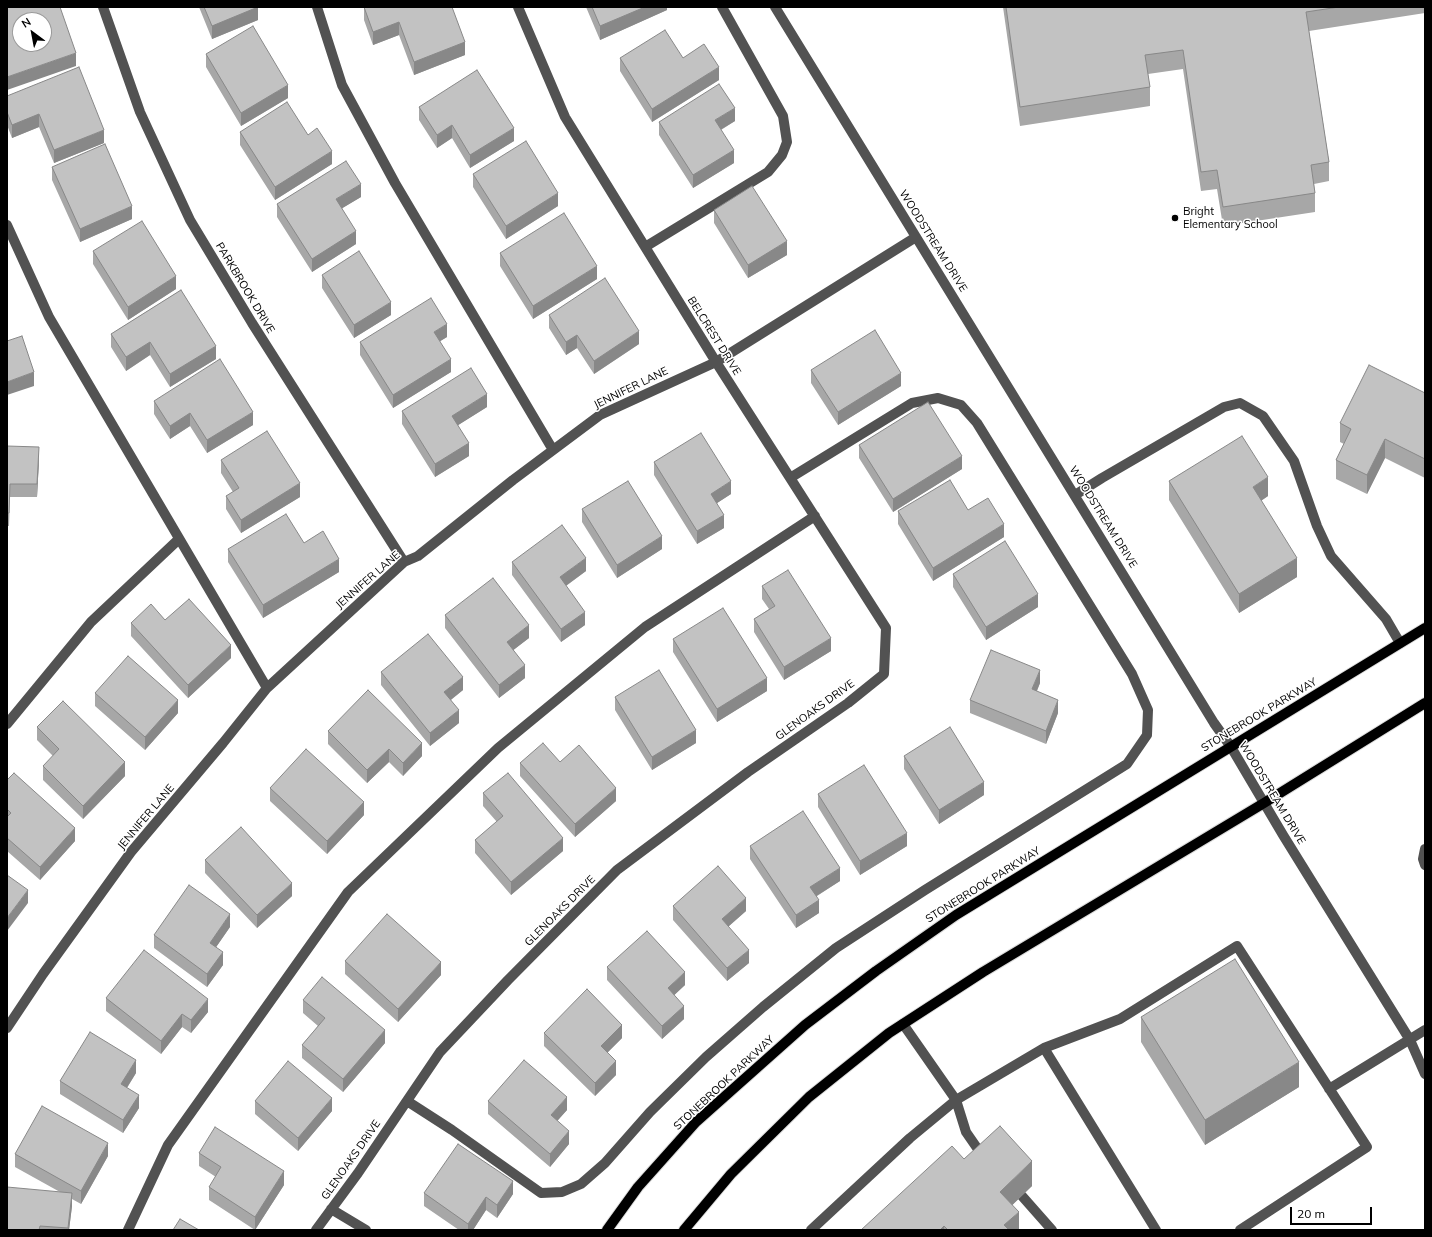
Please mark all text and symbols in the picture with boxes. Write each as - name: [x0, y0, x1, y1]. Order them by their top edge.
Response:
- north arrow: [12, 12, 52, 52]
- text: N: [19, 15, 33, 31]
- street label: WOODSTREAM DRIVE: [896, 188, 970, 294]
- place label: Bright Elementary School: [1183, 205, 1278, 231]
- marker: Bright Elementary School: [1170, 213, 1180, 223]
- street label: PARKBROOK DRIVE: [213, 240, 277, 336]
- street label: BELCREST DRIVE: [685, 294, 743, 378]
- street label: JENNIFER LANE: [592, 364, 670, 412]
- street label: WOODSTREAM DRIVE: [1066, 464, 1140, 570]
- street label: JENNIFER LANE: [333, 548, 403, 612]
- street label: STONEBROOK PARKWAY: [1199, 675, 1319, 755]
- street label: GLENOAKS DRIVE: [773, 677, 857, 743]
- street label: WOODSTREAM DRIVE: [1236, 739, 1308, 847]
- street label: JENNIFER LANE: [115, 782, 177, 852]
- street label: STONEBROOK PARKWAY: [923, 844, 1043, 926]
- street label: GLENOAKS DRIVE: [522, 873, 598, 949]
- street label: STONEBROOK PARKWAY: [671, 1033, 777, 1133]
- street label: GLENOAKS DRIVE: [319, 1118, 383, 1202]
- scale bar: [1292, 1199, 1374, 1225]
- text: 20 m: [1297, 1206, 1325, 1221]

